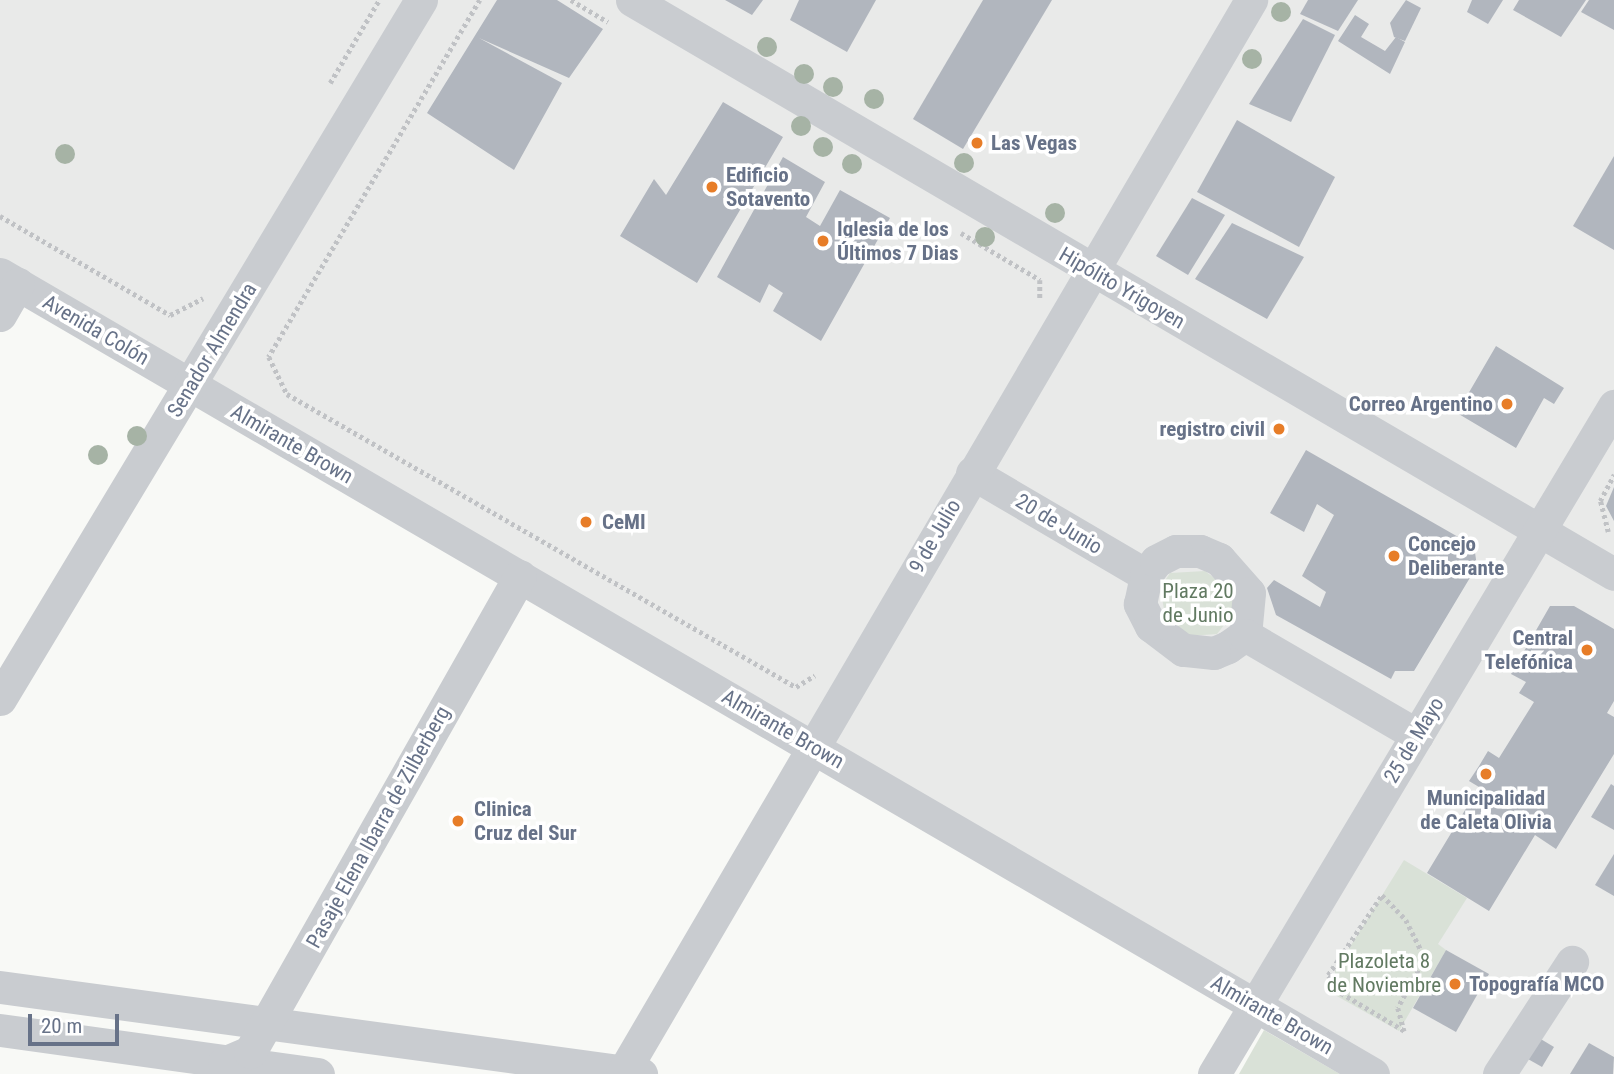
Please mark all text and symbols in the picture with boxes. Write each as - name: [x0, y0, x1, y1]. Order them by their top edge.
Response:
- place label: Las Vegas: [991, 130, 1077, 156]
- marker: Las Vegas: [969, 135, 985, 151]
- place label: Edificio Sotavento: [726, 162, 810, 212]
- marker: Edificio Sotavento: [704, 179, 720, 195]
- place label: Iglesia de los Últimos 7 Dias: [837, 216, 958, 266]
- marker: Iglesia de los Últimos 7 Dias: [815, 233, 831, 249]
- street label: Hipólito Yrigoyen: [1055, 242, 1189, 334]
- street label: Senador Almendra: [162, 278, 262, 422]
- street label: Avenida Colón: [38, 289, 154, 371]
- place label: Correo Argentino: [1349, 391, 1493, 417]
- marker: Correo Argentino: [1499, 396, 1515, 412]
- street label: Almirante Brown: [227, 399, 357, 489]
- place label: registro civil: [1160, 416, 1265, 442]
- marker: registro civil: [1271, 421, 1287, 437]
- street label: 20 de Junio: [1011, 488, 1107, 560]
- street label: 9 de Julio: [904, 495, 966, 577]
- place label: CeMI: [602, 509, 646, 535]
- marker: CeMI: [576, 512, 596, 532]
- place label: Concejo Deliberante: [1408, 531, 1504, 581]
- marker: Concejo Deliberante: [1386, 548, 1402, 564]
- park label: Plaza 20 de Junio: [1162, 578, 1234, 628]
- place label: Central Telefónica: [1485, 625, 1573, 675]
- marker: Central Telefónica: [1579, 642, 1595, 658]
- street label: Almirante Brown: [718, 684, 848, 774]
- street label: 25 de Mayo: [1379, 693, 1449, 787]
- street label: Pasaje Elena Ibarra de Zilberberg: [301, 702, 455, 952]
- marker: Municipalidad de Caleta Olivia: [1478, 766, 1494, 782]
- place label: Municipalidad de Caleta Olivia: [1420, 785, 1552, 835]
- place label: Clinica Cruz del Sur: [474, 796, 577, 846]
- marker: Clinica Cruz del Sur: [448, 811, 468, 831]
- park label: Plazoleta 8 de Noviembre: [1327, 948, 1441, 998]
- street label: Almirante Brown: [1207, 970, 1337, 1060]
- place label: Topografía MCO: [1469, 971, 1604, 997]
- marker: Topografía MCO: [1447, 976, 1463, 992]
- scale bar: [32, 1000, 122, 1044]
- text: 20 m: [41, 1014, 82, 1038]

